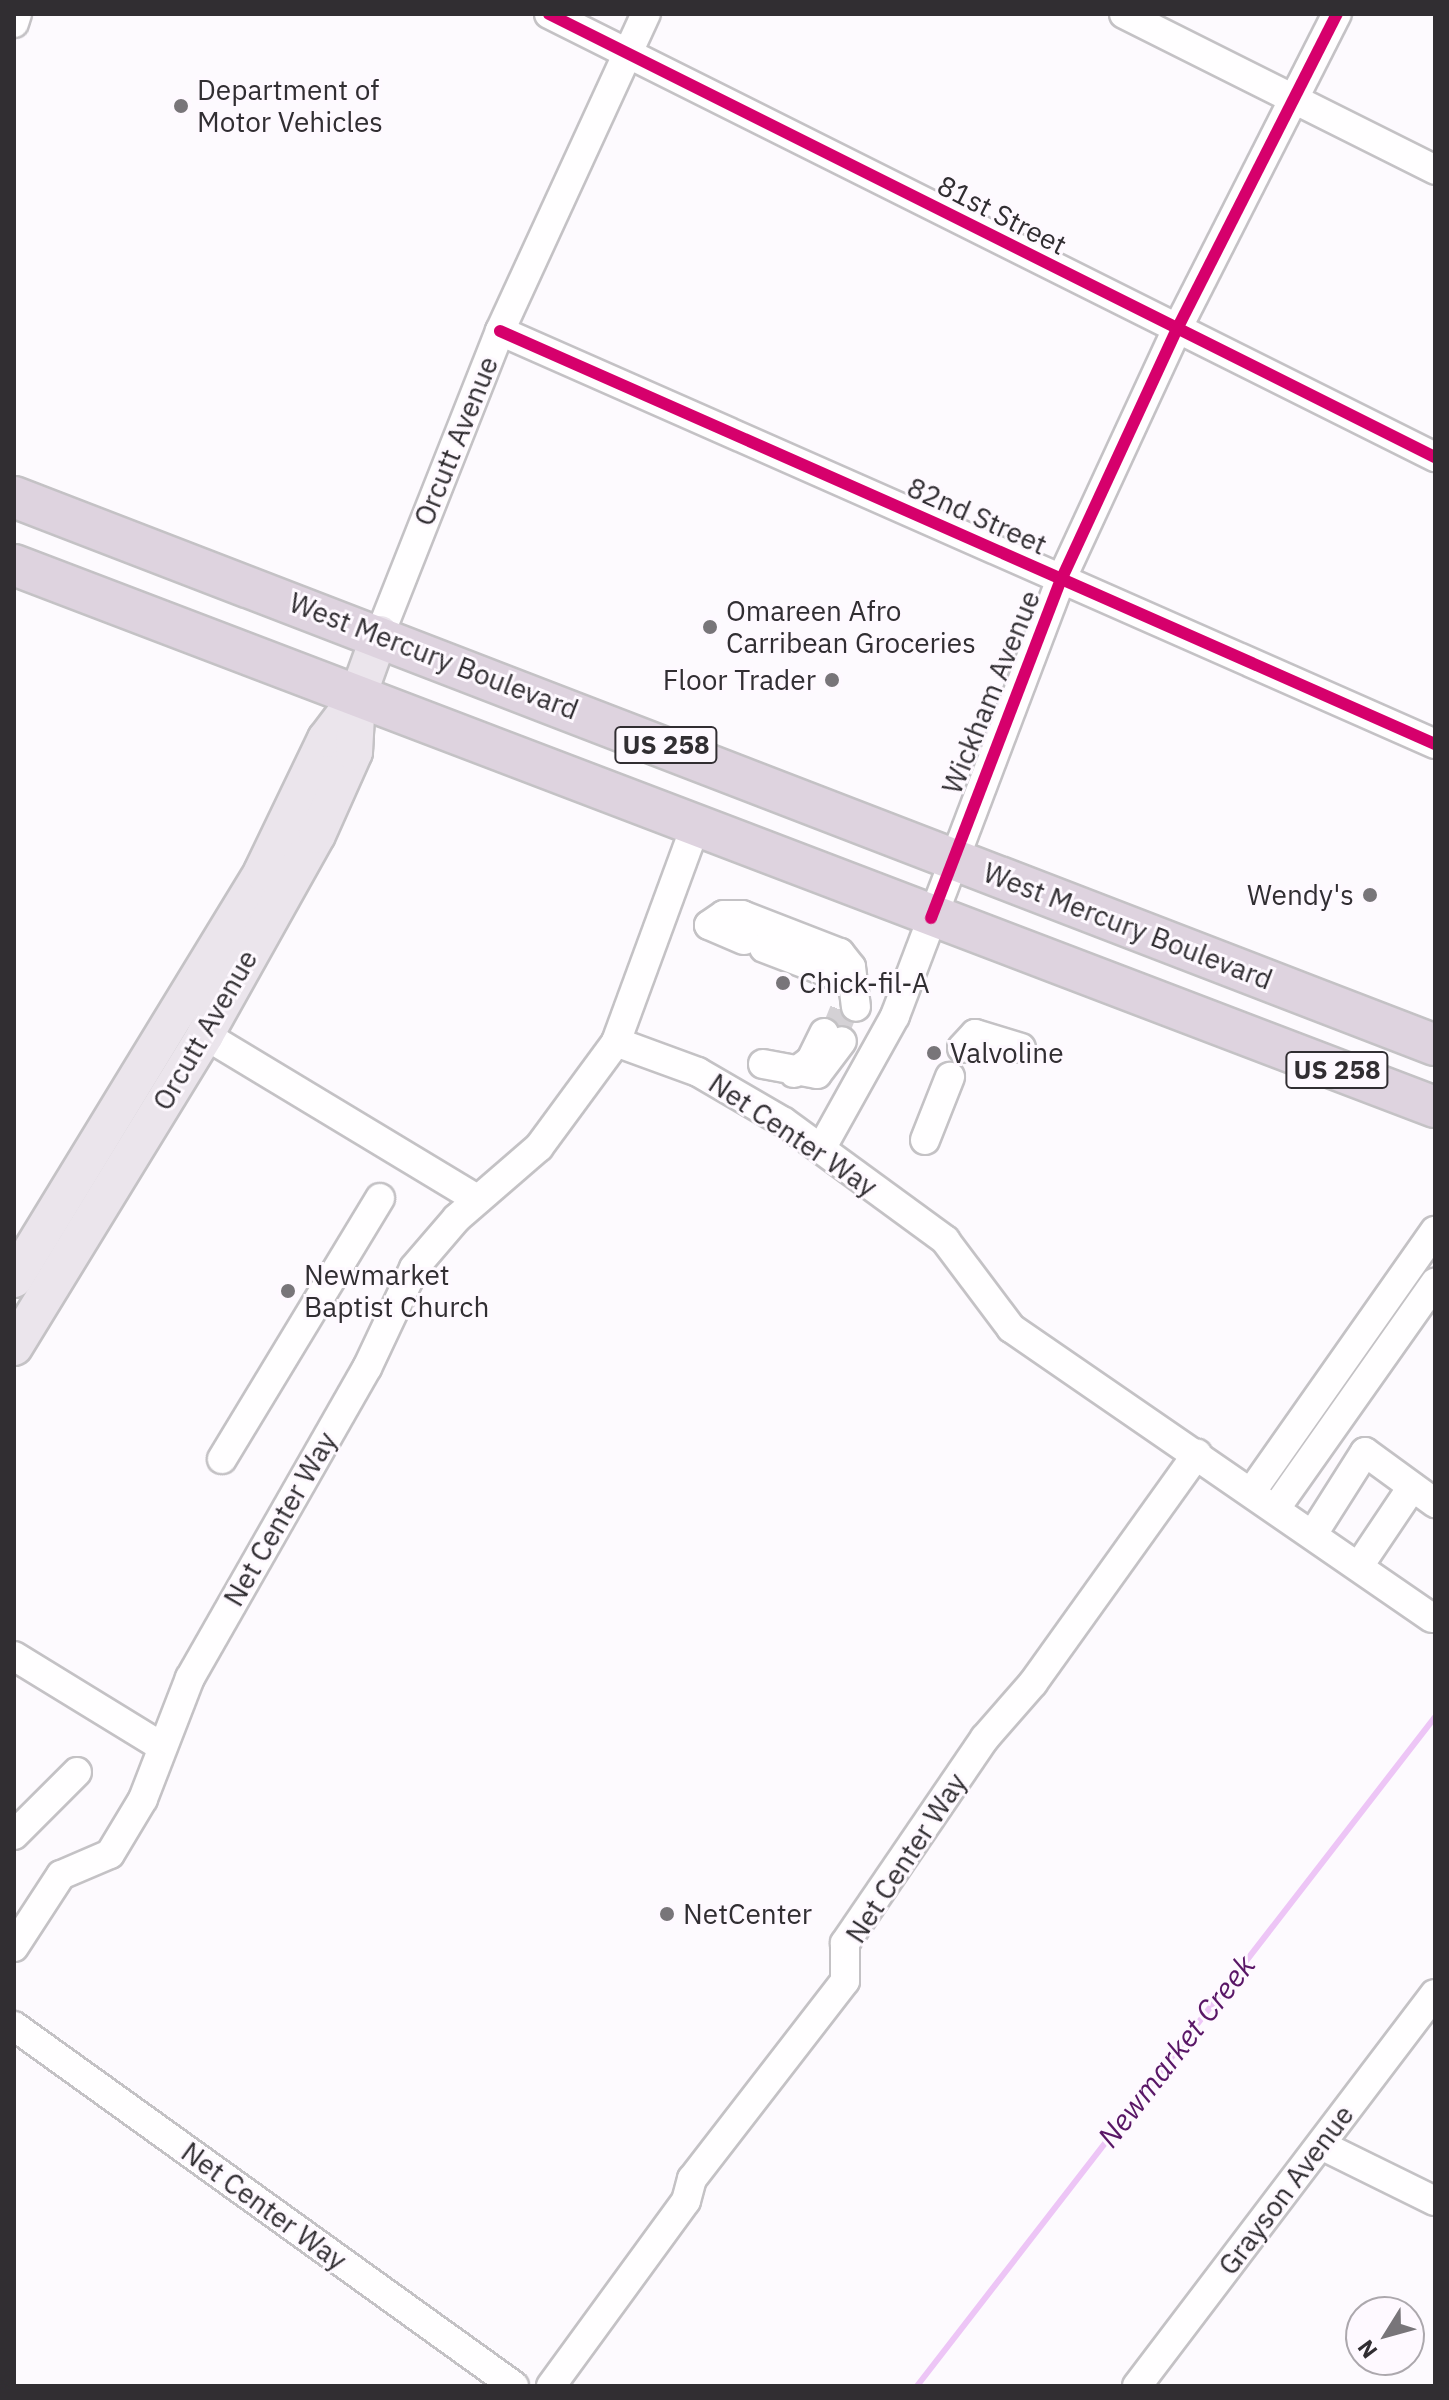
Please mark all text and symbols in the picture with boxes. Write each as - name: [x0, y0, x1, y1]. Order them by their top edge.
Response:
- place label: Department of Motor Vehicles: [197, 73, 383, 139]
- marker: Department of Motor Vehicles: [172, 97, 190, 115]
- street label: 81st Street: [932, 168, 1072, 262]
- street label: Orcutt Avenue: [407, 352, 505, 530]
- street label: 82nd Street: [902, 470, 1052, 562]
- street label: West Mercury Boulevard: [285, 585, 583, 727]
- street label: Wickham Avenue: [935, 585, 1047, 799]
- place label: Omareen Afro Carribean Groceries: [726, 594, 976, 660]
- marker: Omareen Afro Carribean Groceries: [701, 618, 719, 636]
- place label: Floor Trader: [663, 663, 816, 697]
- marker: Floor Trader: [823, 671, 841, 689]
- road number: US 258: [614, 723, 718, 767]
- street label: West Mercury Boulevard: [979, 855, 1277, 997]
- place label: Wendy's: [1247, 878, 1354, 912]
- marker: Wendy's: [1361, 886, 1379, 904]
- street label: Orcutt Avenue: [146, 944, 264, 1116]
- place label: Chick-fil-A: [799, 966, 930, 1000]
- marker: Chick-fil-A: [774, 974, 792, 992]
- place label: Valvoline: [950, 1036, 1064, 1070]
- marker: Valvoline: [925, 1044, 943, 1062]
- road number: US 258: [1285, 1048, 1389, 1092]
- street label: Net Center Way: [702, 1066, 884, 1204]
- place label: Newmarket Baptist Church: [304, 1258, 489, 1324]
- marker: Newmarket Baptist Church: [279, 1282, 297, 1300]
- street label: Net Center Way: [217, 1426, 343, 1612]
- street label: Net Center Way: [839, 1767, 973, 1949]
- place label: NetCenter: [683, 1897, 812, 1931]
- marker: NetCenter: [658, 1905, 676, 1923]
- water label: Newmarket Creek: [1090, 1948, 1262, 2154]
- street label: Grayson Avenue: [1211, 2099, 1361, 2281]
- street label: Net Center Way: [175, 2135, 353, 2277]
- north arrow: [1345, 2296, 1425, 2376]
- text: N: [1351, 2334, 1383, 2365]

